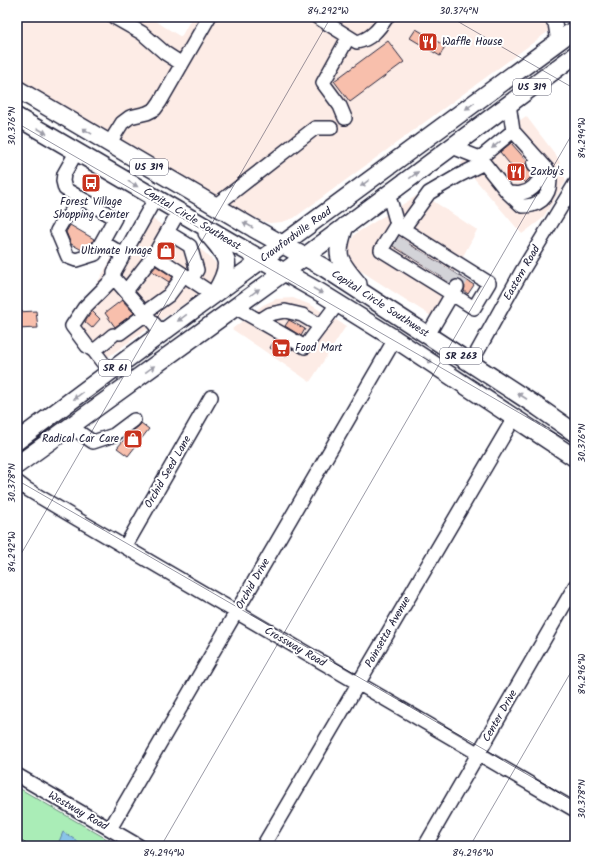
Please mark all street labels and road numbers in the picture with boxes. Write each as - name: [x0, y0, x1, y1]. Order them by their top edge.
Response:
- road number: US 319: [513, 79, 551, 95]
- road number: US 319: [130, 159, 168, 175]
- street label: Capital Circle Southeast: [140, 183, 245, 256]
- street label: Crawfordville Road: [256, 202, 336, 267]
- street label: Eastern Road: [499, 241, 545, 304]
- street label: Capital Circle Southwest: [327, 266, 433, 343]
- road number: SR 263: [440, 348, 482, 364]
- road number: SR 61: [99, 360, 131, 376]
- street label: Orchid Seed Lane: [140, 432, 196, 512]
- street label: Orchid Drive: [231, 555, 275, 613]
- street label: Poinsetta Avenue: [360, 593, 416, 671]
- street label: Crossway Road: [261, 622, 330, 672]
- street label: Center Drive: [478, 687, 522, 745]
- street label: Westway Road: [45, 787, 112, 836]

